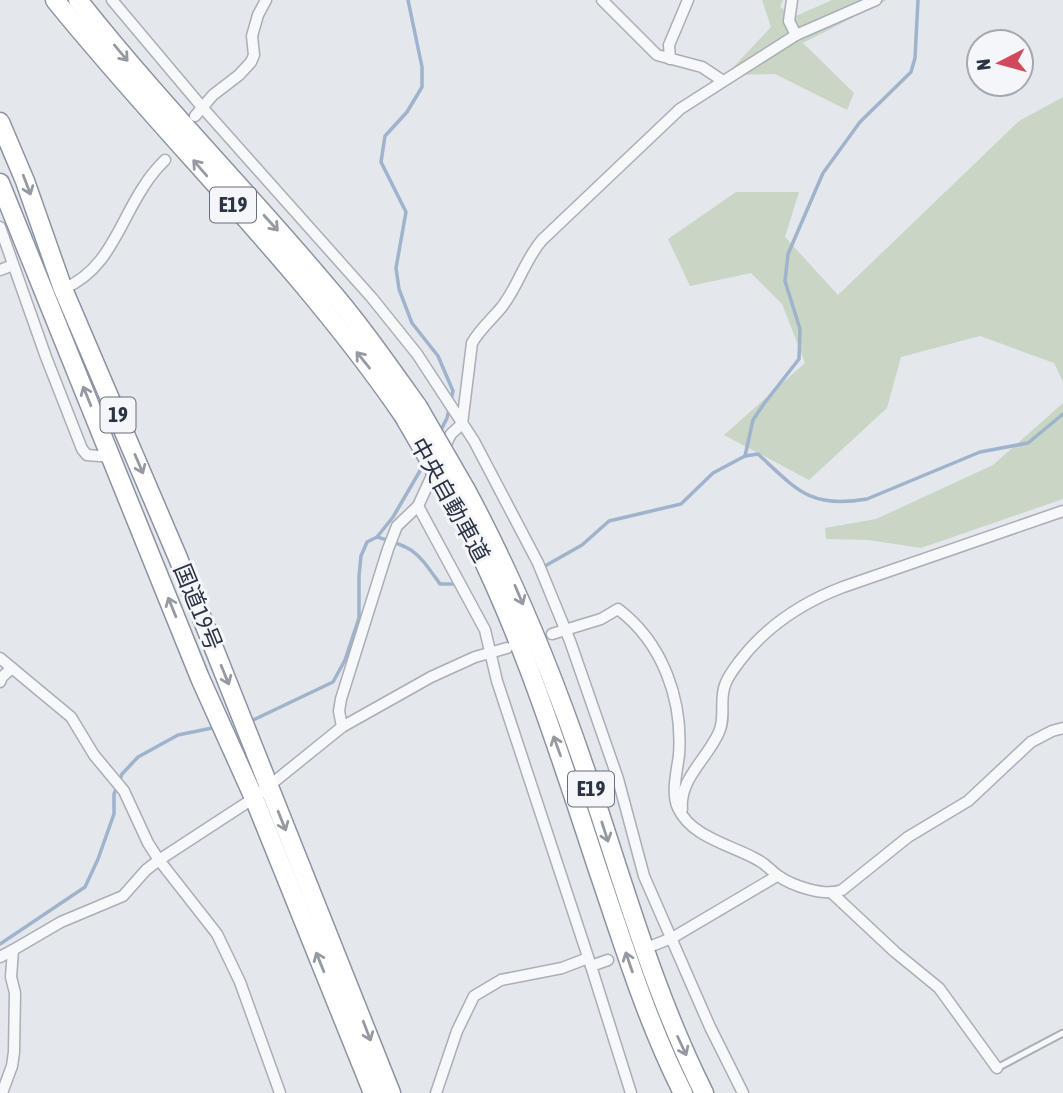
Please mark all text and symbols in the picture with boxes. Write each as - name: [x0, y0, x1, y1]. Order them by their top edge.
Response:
- north arrow: [965, 28, 1035, 98]
- one-way arrow: [113, 43, 129, 61]
- text: N: [972, 58, 995, 72]
- one-way arrow: [192, 159, 208, 177]
- one-way arrow: [21, 174, 34, 196]
- road number: E19: [210, 188, 256, 222]
- one-way arrow: [263, 214, 280, 231]
- one-way arrow: [356, 351, 371, 369]
- one-way arrow: [80, 386, 93, 407]
- road number: 19: [100, 398, 136, 432]
- street label: 中央自動車道: [405, 433, 495, 567]
- one-way arrow: [133, 453, 146, 474]
- street label: 国道19号: [169, 560, 227, 654]
- one-way arrow: [513, 584, 526, 605]
- one-way arrow: [164, 597, 177, 619]
- one-way arrow: [219, 663, 232, 685]
- one-way arrow: [550, 736, 562, 758]
- road number: E19: [568, 772, 614, 806]
- one-way arrow: [276, 809, 289, 831]
- one-way arrow: [600, 820, 612, 842]
- one-way arrow: [313, 951, 326, 973]
- one-way arrow: [622, 951, 635, 973]
- one-way arrow: [362, 1020, 375, 1042]
- one-way arrow: [676, 1035, 689, 1056]

